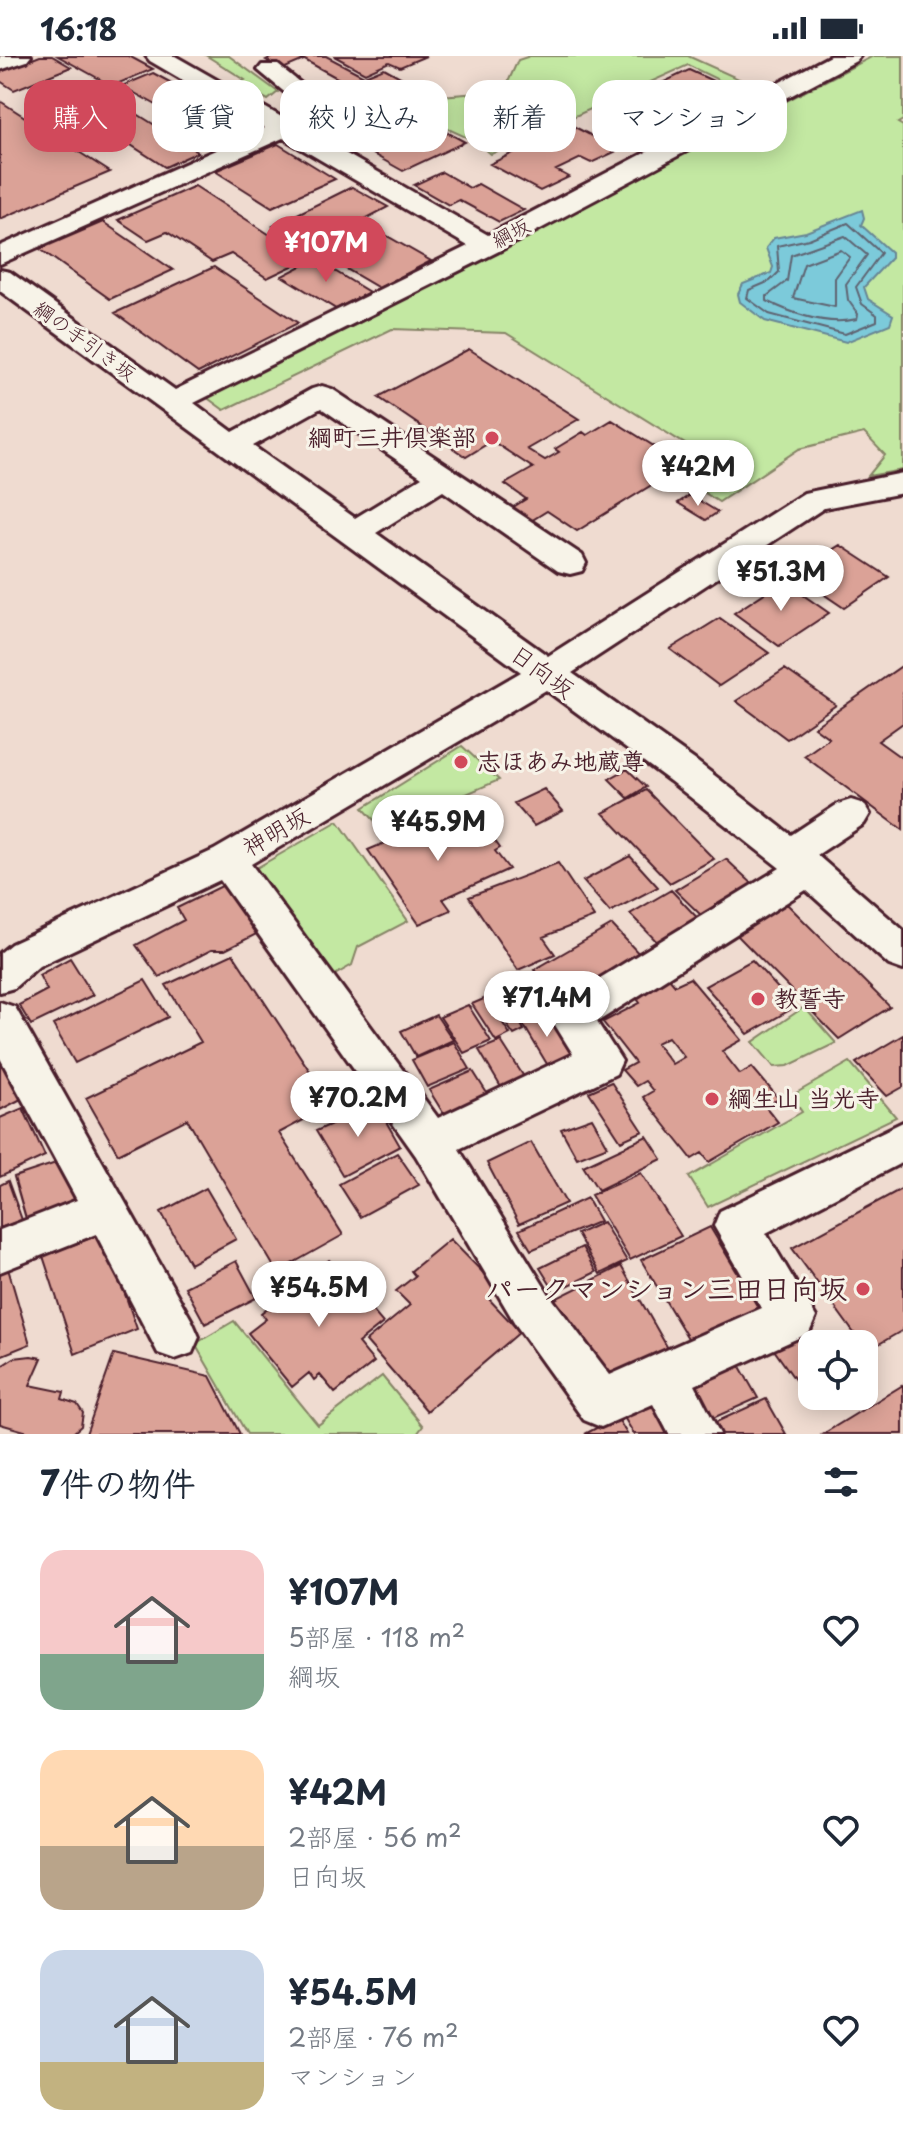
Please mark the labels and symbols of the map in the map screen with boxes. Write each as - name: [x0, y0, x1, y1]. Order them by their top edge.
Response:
- street label: 綱坂: [486, 209, 535, 255]
- pin: ¥107M: [270, 216, 382, 284]
- street label: 綱の手引き坂: [28, 293, 143, 388]
- place label: 綱町三井倶楽部: [308, 418, 476, 454]
- marker: 綱町三井倶楽部: [483, 429, 501, 447]
- pin: ¥42M: [651, 440, 745, 508]
- pin: ¥51.3M: [716, 545, 846, 613]
- street label: 日向坂: [503, 635, 583, 706]
- place label: 志ほあみ地蔵尊: [477, 742, 645, 778]
- marker: 志ほあみ地蔵尊: [452, 753, 470, 771]
- pin: ¥45.9M: [373, 795, 503, 863]
- street label: 神明坂: [235, 797, 315, 864]
- pin: ¥71.4M: [482, 971, 612, 1039]
- place label: 教誓寺: [774, 979, 846, 1015]
- marker: 教誓寺: [749, 990, 767, 1008]
- pin: ¥70.2M: [293, 1071, 423, 1139]
- place label: 綱生山 当光寺: [728, 1079, 880, 1115]
- marker: 綱生山 当光寺: [703, 1090, 721, 1108]
- pin: ¥54.5M: [254, 1261, 384, 1329]
- place label: パークマンション三田日向坂: [485, 1266, 847, 1309]
- marker: パークマンション三田日向坂: [854, 1280, 872, 1298]

